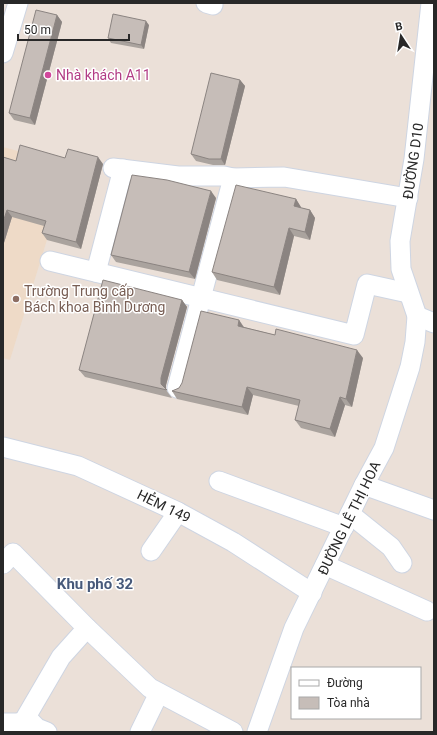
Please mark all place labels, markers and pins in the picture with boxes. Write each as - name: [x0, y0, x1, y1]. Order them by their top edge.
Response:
- place label: Nhà khách A11: [56, 67, 151, 83]
- marker: Nhà khách A11: [43, 70, 53, 80]
- place label: Trường Trung cấp Bách khoa Bình Dương: [24, 283, 165, 315]
- marker: Trường Trung cấp Bách khoa Bình Dương: [11, 294, 21, 304]

